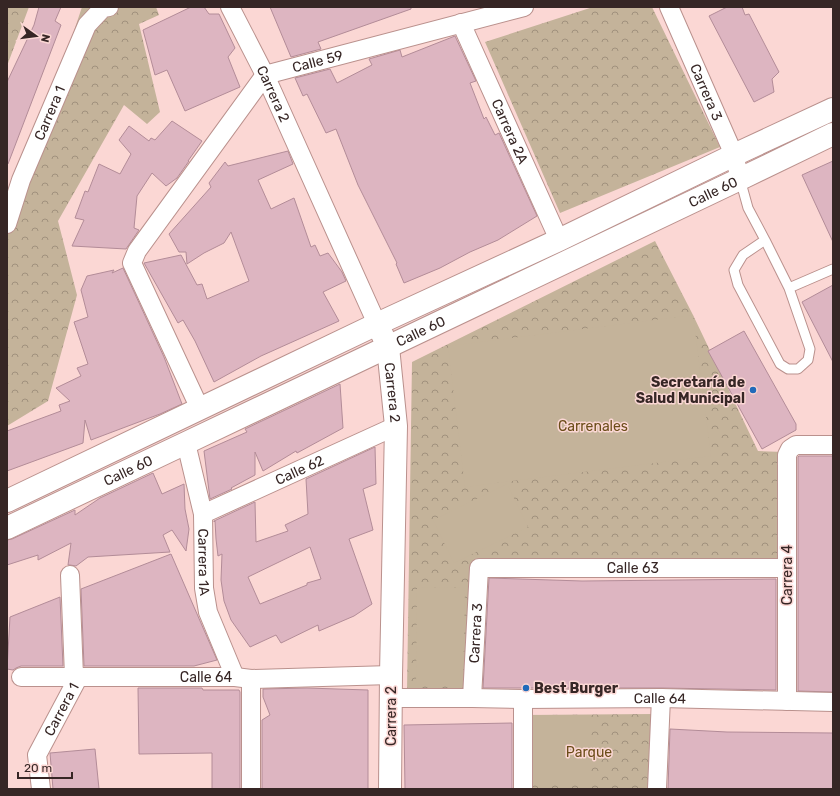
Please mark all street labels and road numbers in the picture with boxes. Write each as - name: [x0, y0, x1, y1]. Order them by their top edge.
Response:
- street label: Calle 59: [290, 46, 345, 76]
- street label: Carrera 3: [687, 61, 726, 123]
- street label: Carrera 2: [253, 63, 293, 125]
- street label: Carrera 1: [30, 83, 69, 143]
- street label: Carrera 2A: [488, 96, 532, 167]
- street label: Calle 60: [686, 173, 741, 211]
- street label: Calle 60: [393, 312, 448, 350]
- street label: Carrera 2: [381, 362, 404, 423]
- street label: Calle 60: [101, 452, 156, 489]
- street label: Calle 62: [272, 452, 327, 489]
- street label: Carrera 1A: [195, 528, 214, 597]
- street label: Carrera 4: [779, 544, 796, 605]
- street label: Calle 63: [607, 560, 659, 577]
- street label: Carrera 3: [465, 603, 486, 664]
- street label: Calle 64: [180, 669, 232, 686]
- street label: Carrera 1: [40, 680, 82, 739]
- street label: Carrera 2: [383, 686, 400, 746]
- street label: Calle 64: [634, 689, 687, 707]

